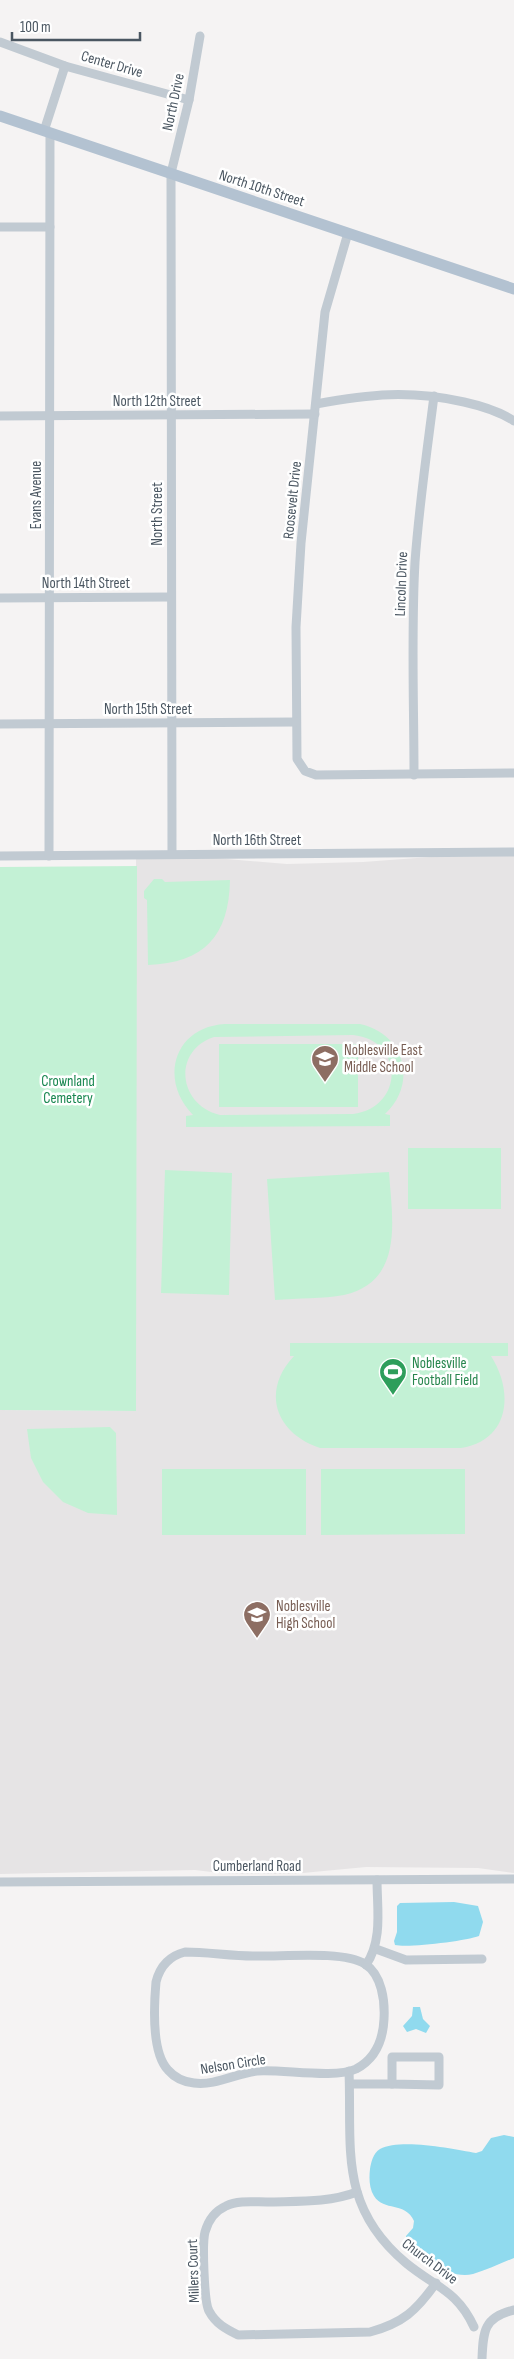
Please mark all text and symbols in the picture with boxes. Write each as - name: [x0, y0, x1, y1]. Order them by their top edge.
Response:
- scale bar: [12, 10, 140, 42]
- text: 100 m: [20, 18, 51, 37]
- street label: Center Drive: [79, 47, 145, 82]
- street label: North Drive: [158, 72, 189, 132]
- street label: North 10th Street: [217, 166, 307, 211]
- street label: North 12th Street: [113, 392, 202, 411]
- street label: Roosevelt Drive: [279, 460, 306, 540]
- street label: Evans Avenue: [27, 461, 46, 529]
- street label: North Street: [148, 482, 167, 546]
- street label: Lincoln Drive: [391, 551, 412, 617]
- street label: North 14th Street: [42, 574, 131, 593]
- street label: North 15th Street: [104, 700, 192, 719]
- street label: North 16th Street: [213, 831, 302, 850]
- place label: Noblesville East Middle School: [344, 1041, 423, 1077]
- school or university icon: Noblesville East Middle School: [310, 1044, 340, 1083]
- park label: Crownland Cemetery: [41, 1072, 95, 1108]
- place label: Noblesville Football Field: [412, 1354, 478, 1390]
- sports icon: Noblesville Football Field: [378, 1357, 408, 1396]
- place label: Noblesville High School: [276, 1597, 335, 1633]
- school or university icon: Noblesville High School: [242, 1600, 272, 1639]
- street label: Cumberland Road: [213, 1857, 301, 1876]
- street label: Nelson Circle: [199, 2050, 267, 2079]
- street label: Church Drive: [398, 2234, 461, 2289]
- street label: Millers Court: [183, 2238, 204, 2303]

